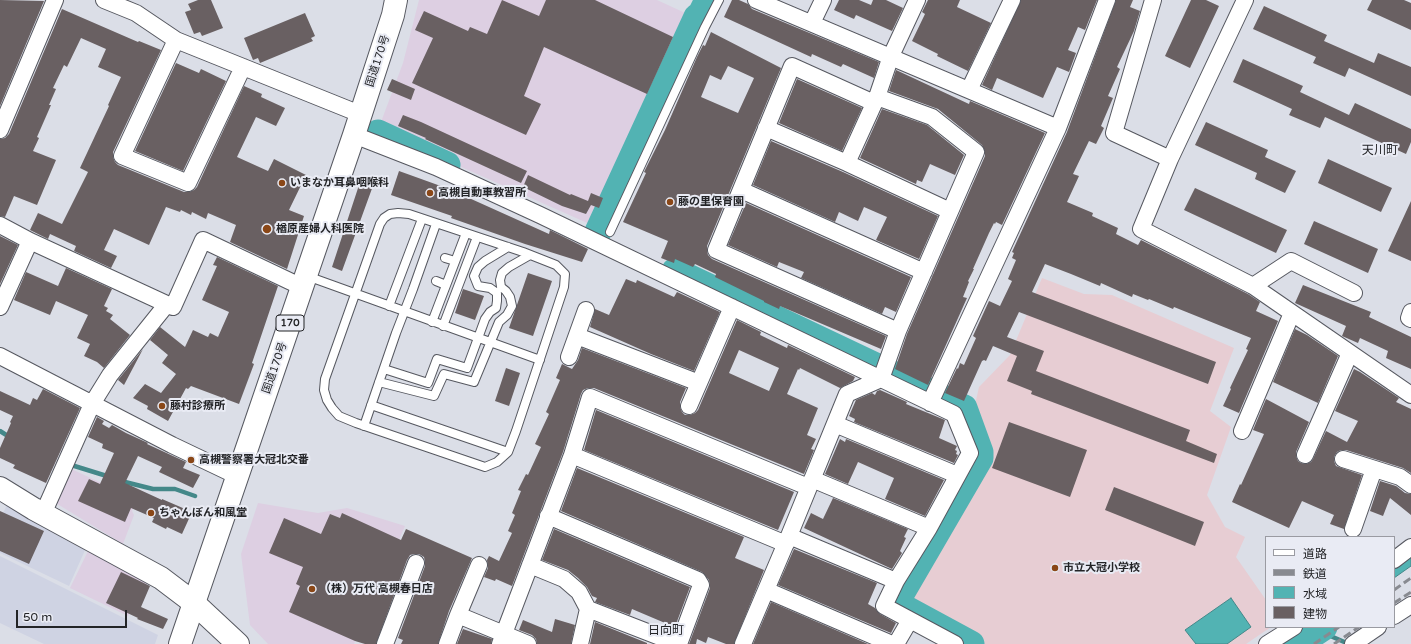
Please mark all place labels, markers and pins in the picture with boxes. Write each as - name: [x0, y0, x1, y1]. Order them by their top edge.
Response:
- place label: いまなか耳鼻咽喉科: [290, 176, 389, 190]
- marker: いまなか耳鼻咽喉科: [277, 178, 287, 188]
- place label: 高槻自動車教習所: [438, 186, 526, 200]
- marker: 高槻自動車教習所: [425, 188, 435, 198]
- place label: 藤の里保育園: [678, 195, 744, 209]
- marker: 藤の里保育園: [665, 197, 675, 207]
- place label: 楢原産婦人科医院: [276, 222, 364, 236]
- marker: 楢原産婦人科医院: [261, 223, 273, 235]
- place label: 藤村診療所: [170, 399, 225, 413]
- marker: 藤村診療所: [157, 401, 167, 411]
- place label: 高槻警察署大冠北交番: [199, 453, 309, 467]
- marker: 高槻警察署大冠北交番: [186, 455, 196, 465]
- place label: ちゃんぽん和風堂: [159, 506, 247, 520]
- marker: ちゃんぽん和風堂: [146, 508, 156, 518]
- place label: 市立大冠小学校: [1063, 561, 1140, 575]
- marker: 市立大冠小学校: [1050, 563, 1060, 573]
- place label: （株）万代 高槻春日店: [320, 582, 433, 596]
- marker: （株）万代 高槻春日店: [307, 584, 317, 594]

